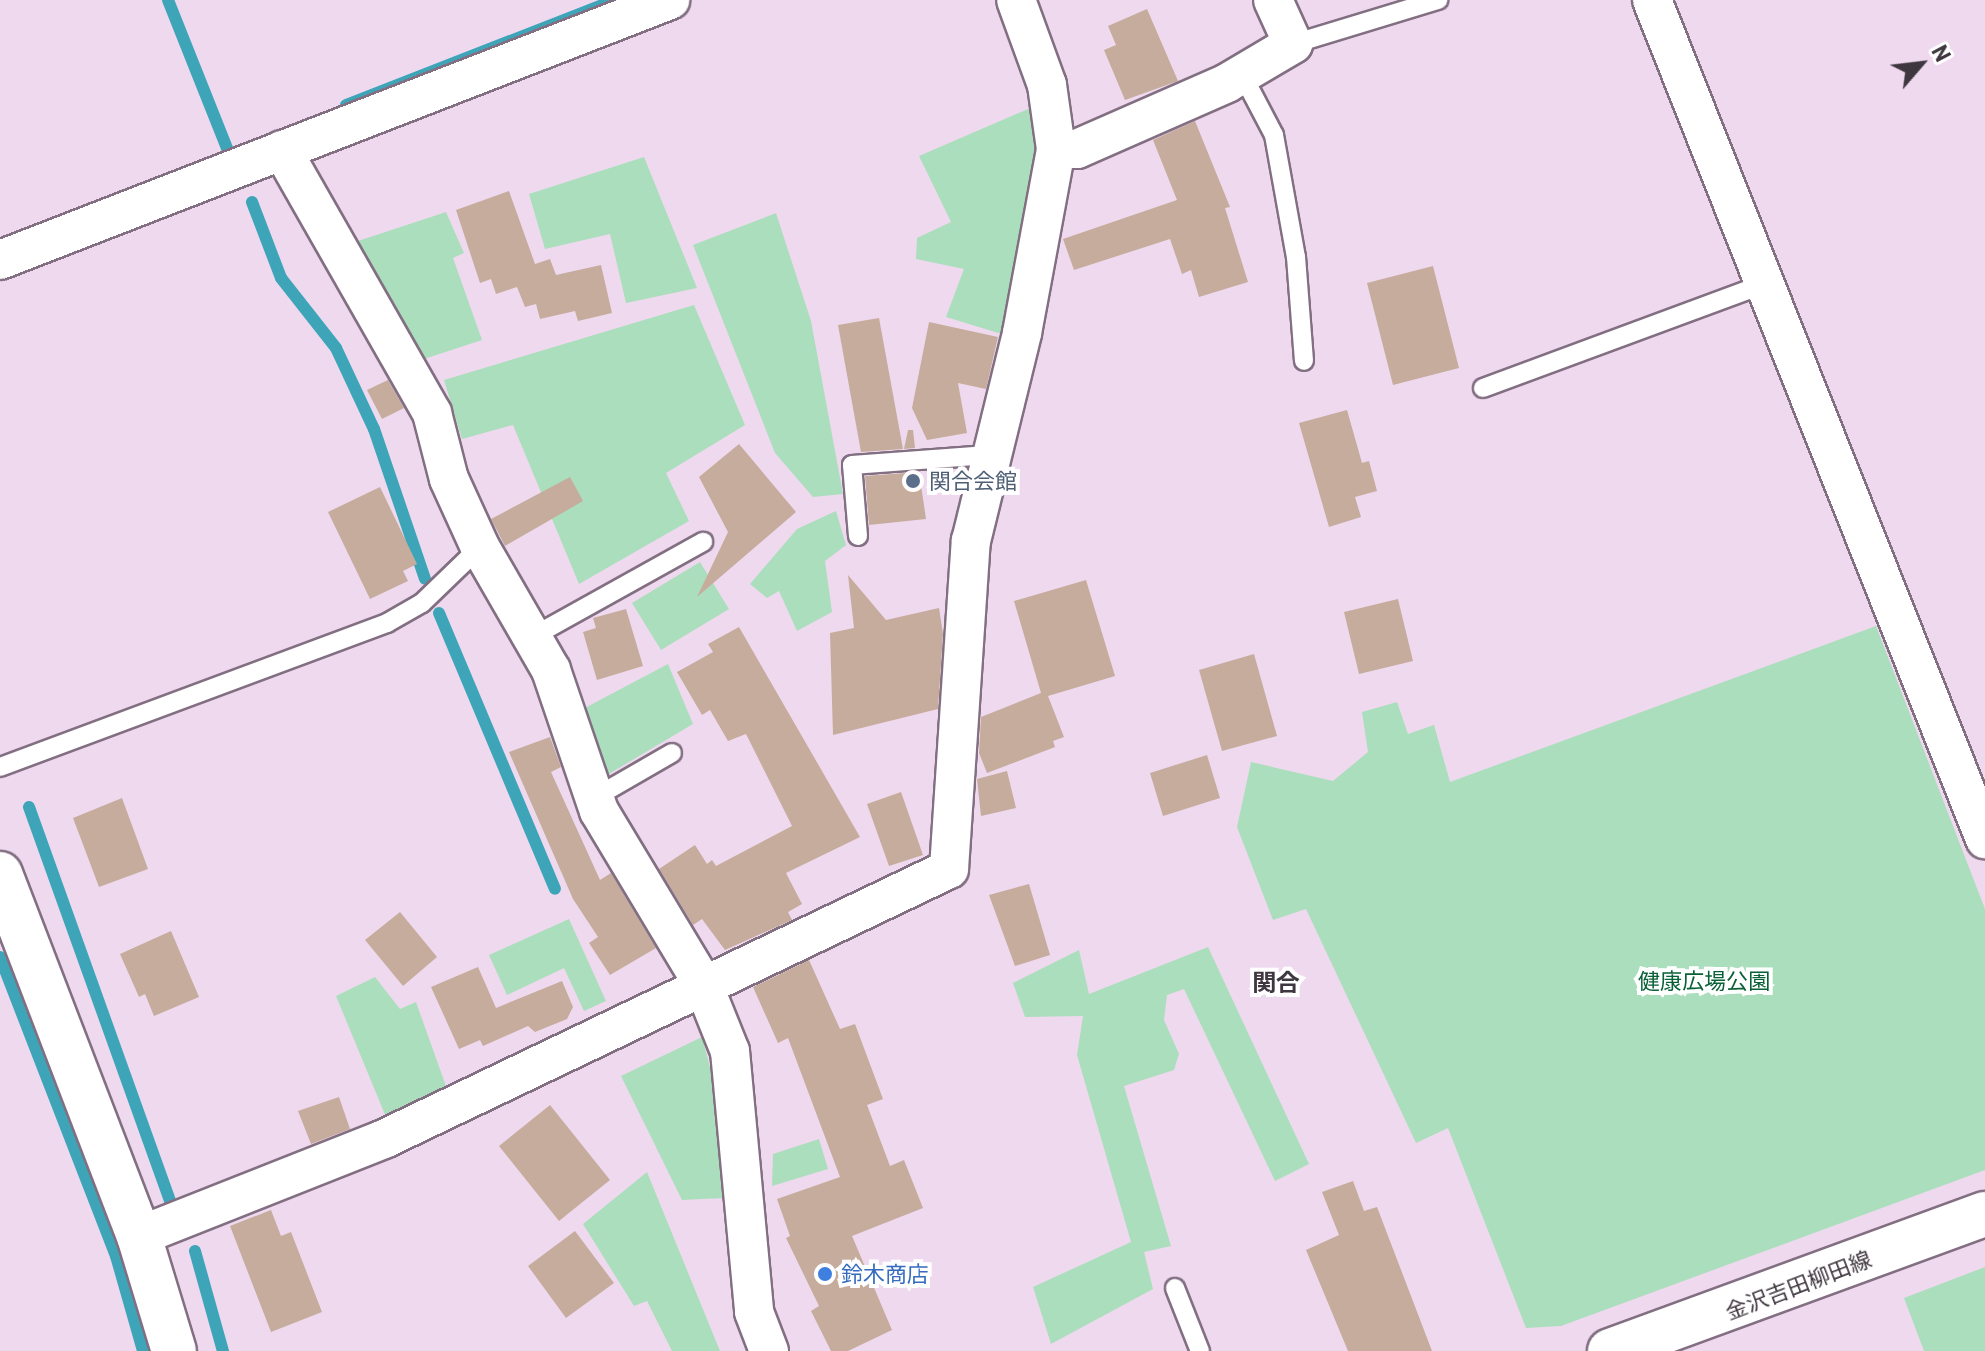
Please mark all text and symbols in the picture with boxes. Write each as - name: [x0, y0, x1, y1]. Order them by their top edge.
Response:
- north arrow: [1881, 24, 1961, 104]
- text: N: [1927, 40, 1957, 65]
- place label: 関合会館: [929, 468, 1017, 494]
- marker: 関合会館: [904, 472, 922, 490]
- district label: 関合: [1252, 968, 1300, 996]
- park label: 健康広場公園: [1638, 968, 1770, 994]
- street label: 金沢吉田柳田線: [1721, 1245, 1875, 1325]
- place label: 鈴木商店: [841, 1261, 929, 1287]
- marker: 鈴木商店: [816, 1265, 834, 1283]

